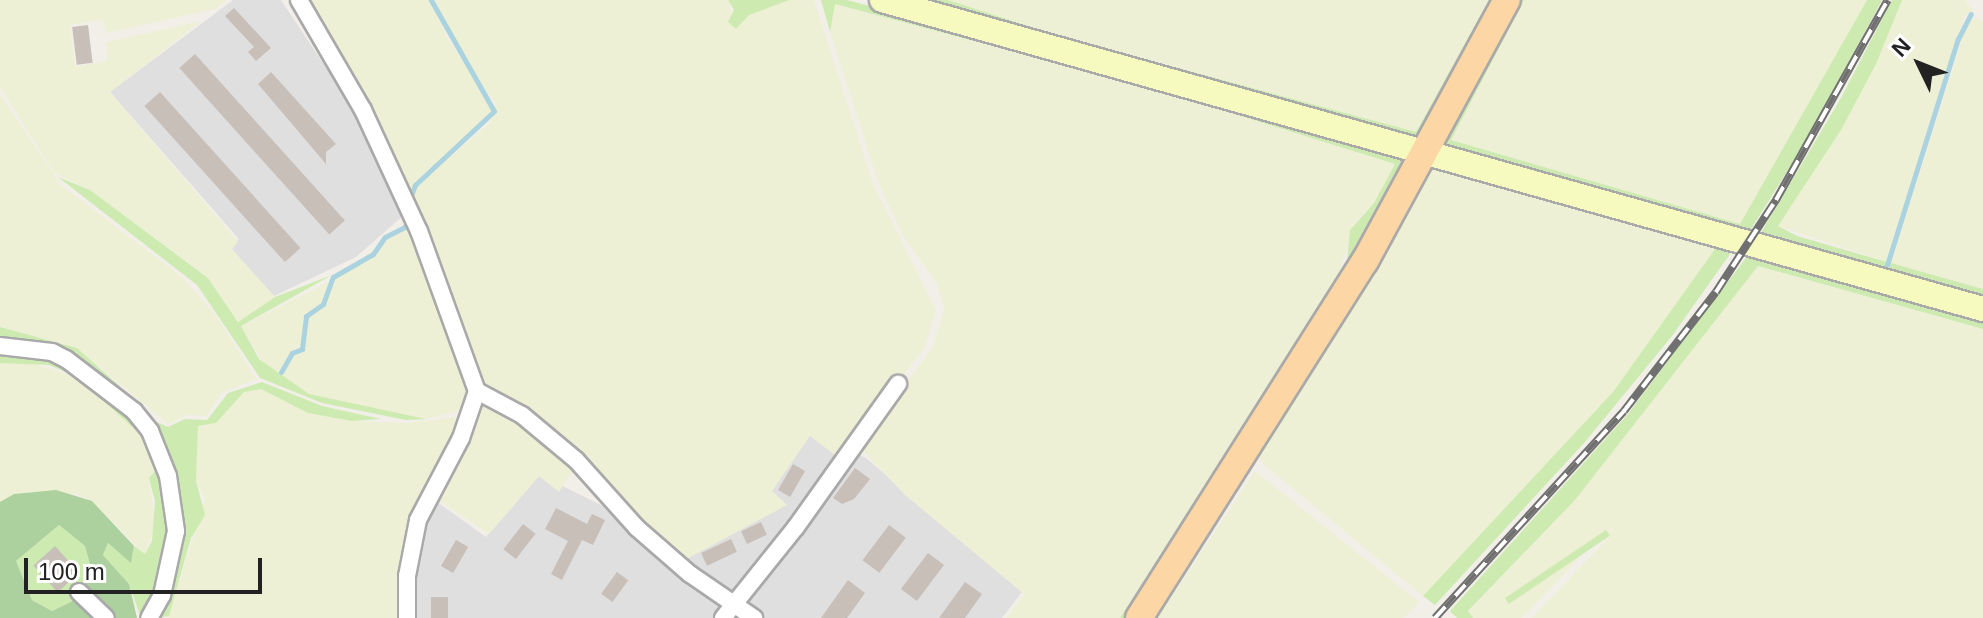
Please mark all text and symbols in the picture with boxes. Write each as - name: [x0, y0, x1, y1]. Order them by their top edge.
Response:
- north arrow: [1879, 24, 1959, 104]
- text: N: [1887, 33, 1916, 62]
- scale bar: [28, 542, 266, 592]
- text: 100 m: [38, 558, 105, 585]

